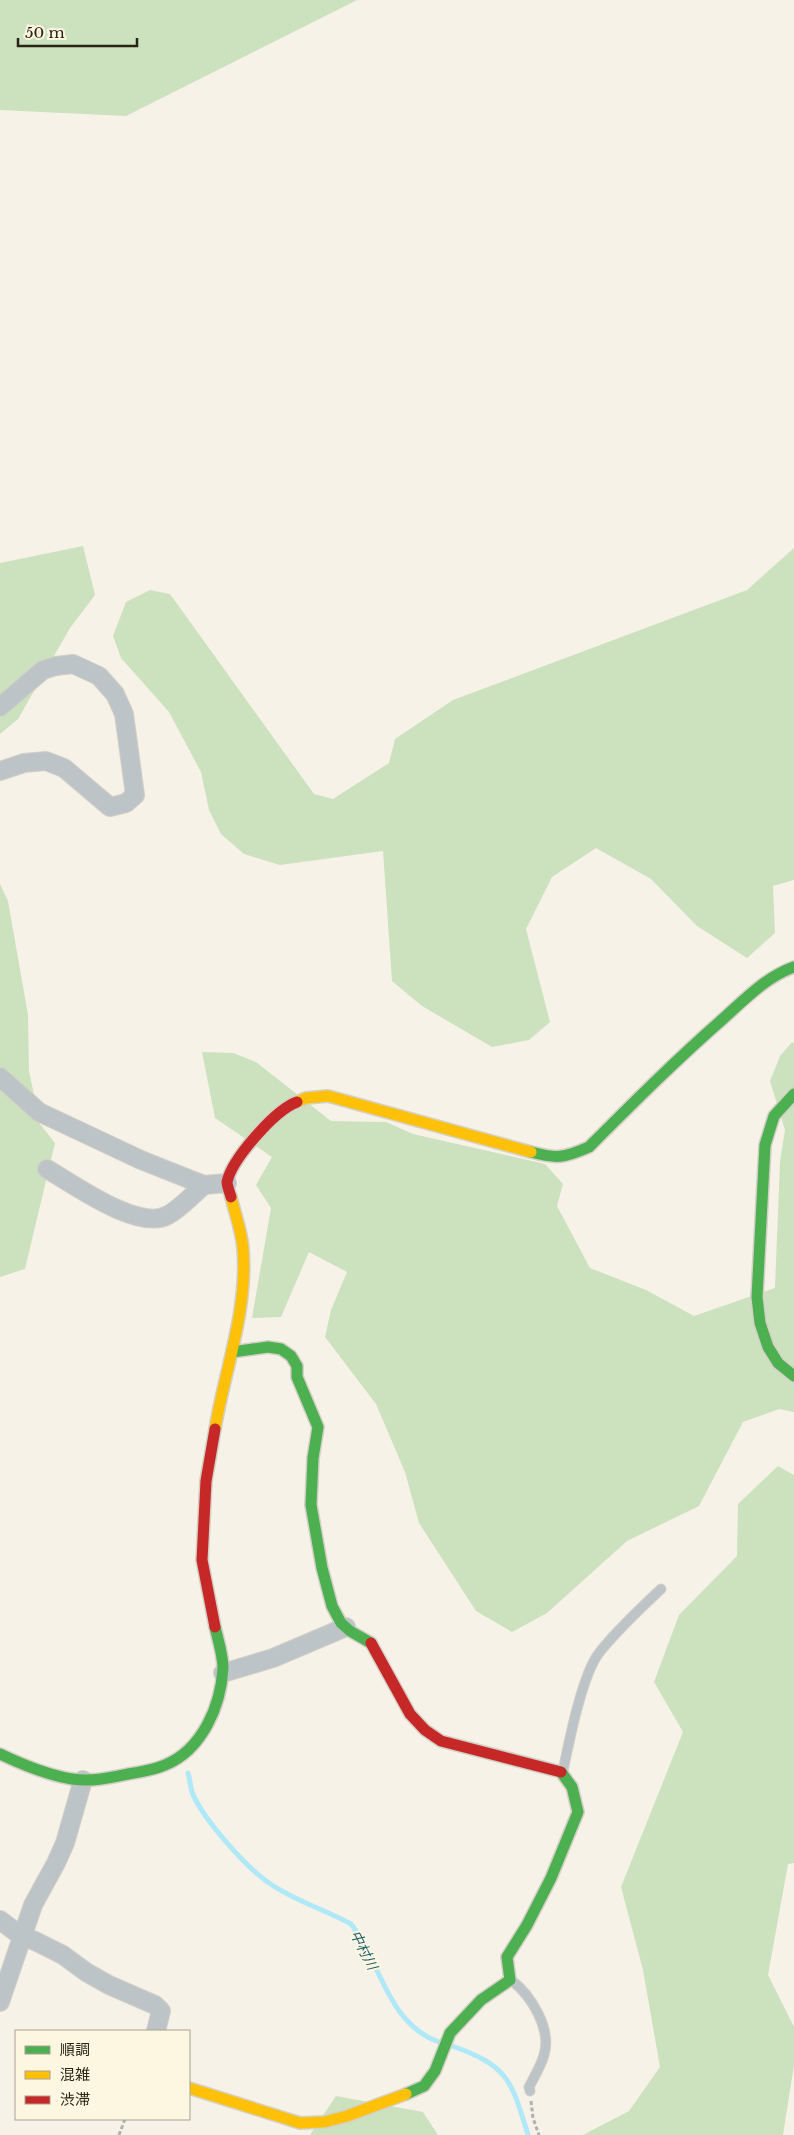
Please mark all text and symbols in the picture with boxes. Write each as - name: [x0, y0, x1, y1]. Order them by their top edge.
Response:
- scale bar: [18, 15, 136, 47]
- text: 50 m: [25, 23, 65, 42]
- water label: 中村川: [346, 1927, 382, 1975]
- legend: [15, 2030, 190, 2120]
- text: 順調: [60, 2040, 90, 2059]
- text: 混雑: [60, 2065, 90, 2084]
- text: 渋滞: [60, 2090, 90, 2109]

